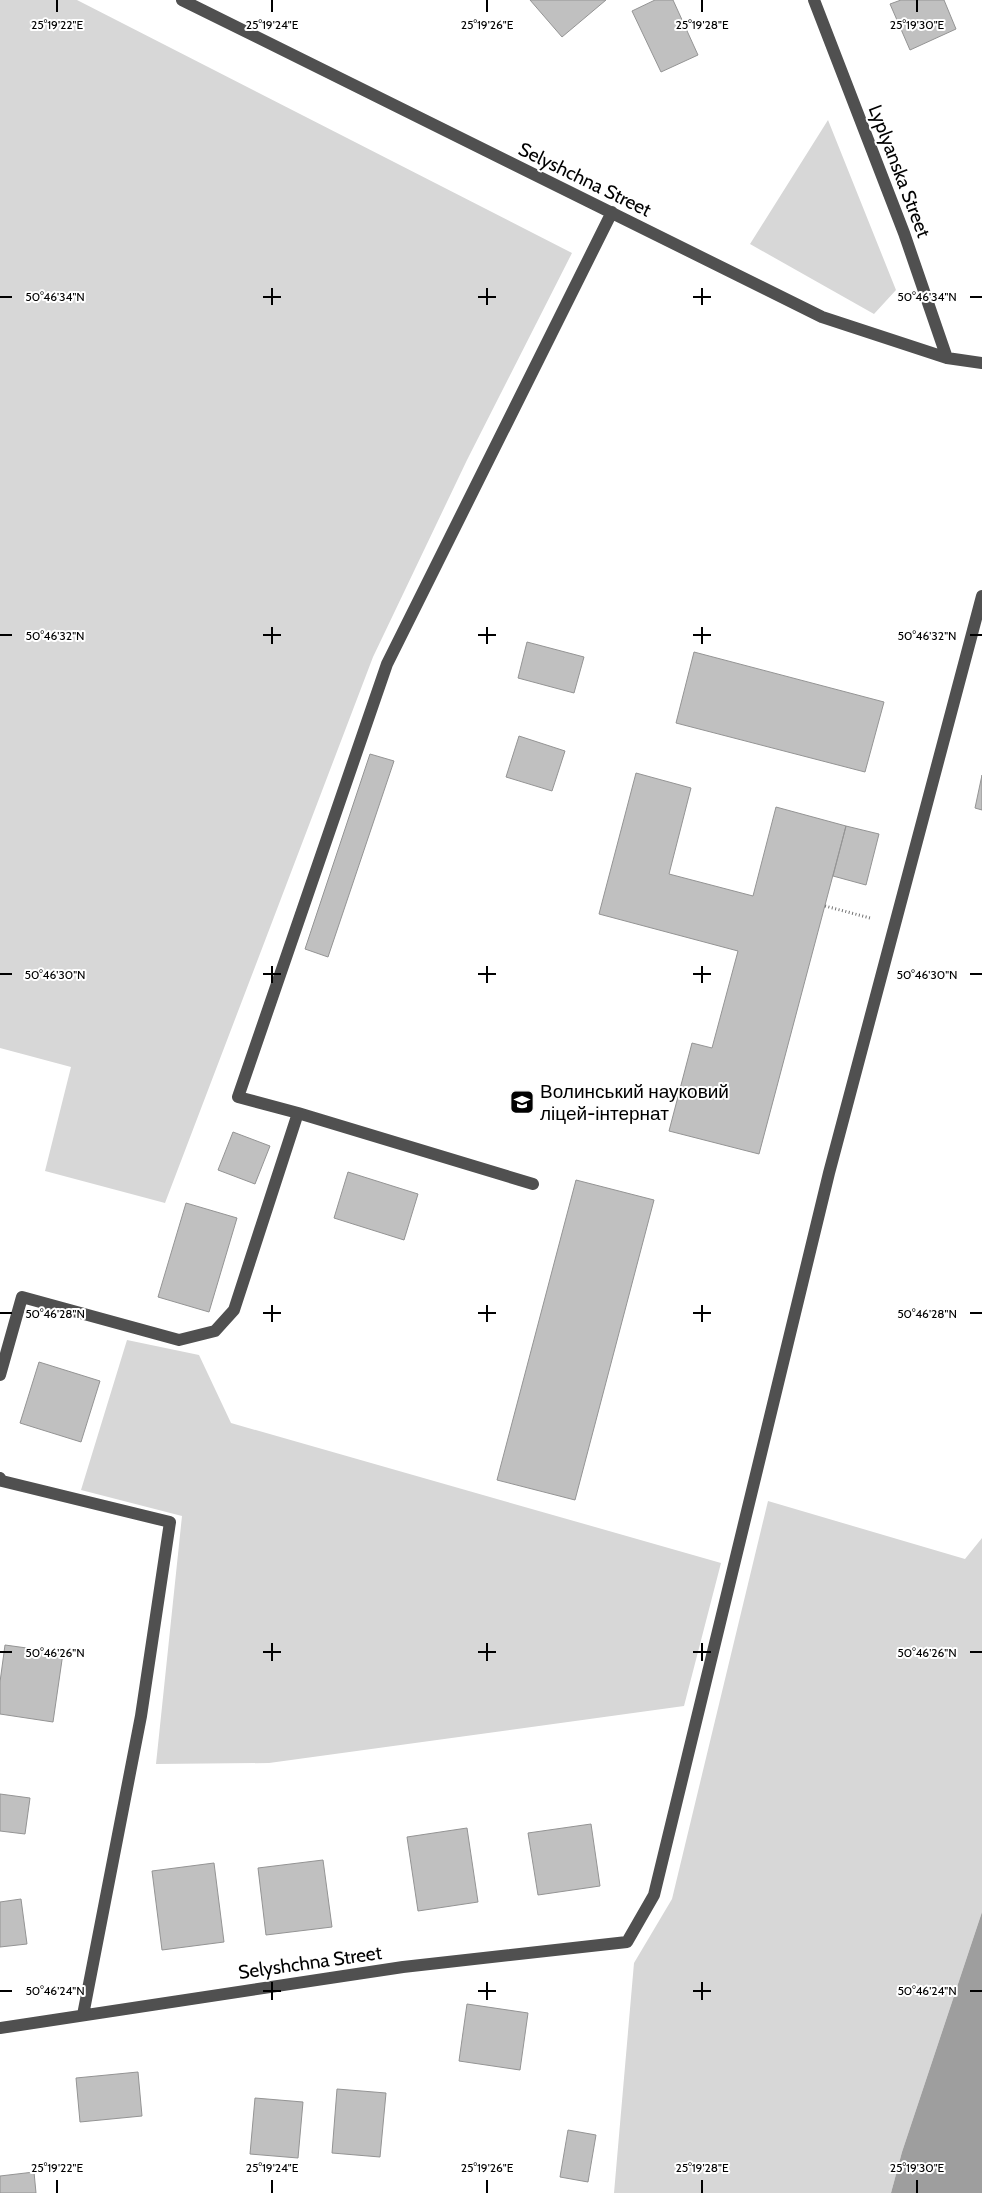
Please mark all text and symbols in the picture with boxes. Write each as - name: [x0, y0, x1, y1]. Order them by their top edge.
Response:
- text: 25°19'22"E: [31, 17, 83, 32]
- text: 25°19'24"E: [246, 17, 299, 32]
- text: 25°19'26"E: [461, 17, 514, 32]
- text: 25°19'28"E: [675, 17, 729, 32]
- text: 25°19'30"E: [890, 17, 945, 32]
- street label: Lyplyanska Street: [864, 102, 936, 241]
- street label: Selyshchna Street: [515, 137, 655, 222]
- text: 50°46'34"N: [25, 289, 85, 304]
- text: 50°46'34"N: [897, 289, 957, 304]
- text: 50°46'32"N: [26, 628, 84, 643]
- text: 50°46'32"N: [898, 628, 956, 643]
- text: 50°46'30"N: [24, 967, 86, 982]
- text: 50°46'30"N: [896, 967, 958, 982]
- place label: Волинський науковий ліцей-інтернат: [540, 1080, 729, 1125]
- school or university icon: Волинський науковий ліцей-інтернат: [509, 1089, 535, 1115]
- text: 50°46'28"N: [25, 1306, 85, 1321]
- text: 50°46'28"N: [897, 1306, 957, 1321]
- text: 50°46'26"N: [25, 1645, 85, 1660]
- text: 50°46'26"N: [897, 1645, 957, 1660]
- street label: Selyshchna Street: [237, 1941, 384, 1984]
- text: 50°46'24"N: [25, 1983, 85, 1998]
- text: 50°46'24"N: [897, 1983, 957, 1998]
- text: 25°19'22"E: [31, 2160, 83, 2175]
- text: 25°19'24"E: [246, 2160, 299, 2175]
- text: 25°19'26"E: [461, 2160, 514, 2175]
- text: 25°19'28"E: [675, 2160, 729, 2175]
- text: 25°19'30"E: [890, 2160, 945, 2175]

